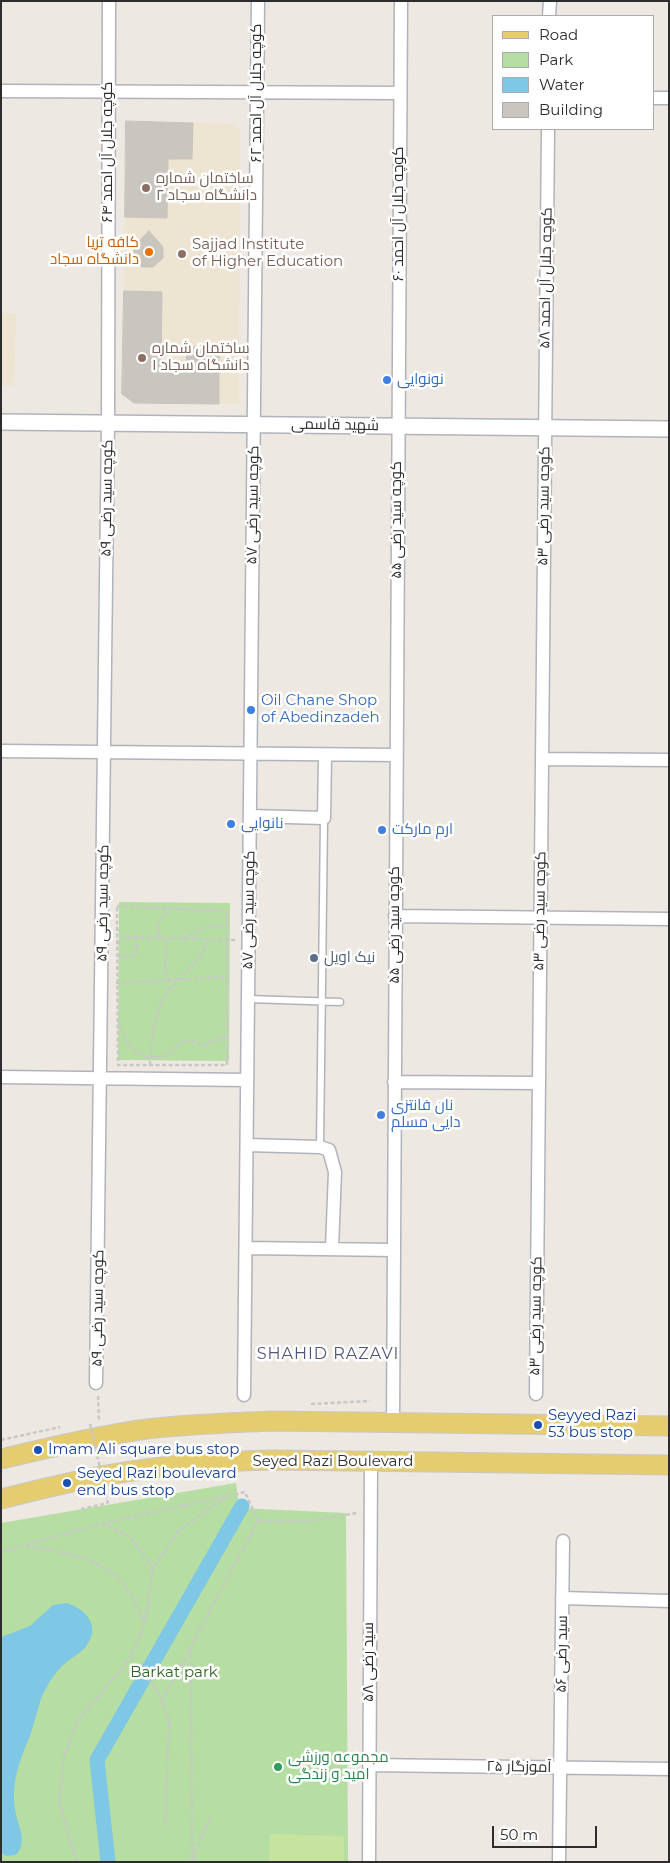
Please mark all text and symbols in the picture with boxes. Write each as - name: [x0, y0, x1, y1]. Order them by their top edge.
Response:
- legend: [492, 15, 655, 130]
- street label: کوچه جلال آل احمد ۶۲: [248, 24, 266, 162]
- text: Road: [539, 25, 578, 44]
- text: Park: [539, 50, 573, 69]
- text: Water: [539, 75, 585, 94]
- street label: کوچه جلال آل احمد ۶۴: [99, 82, 117, 222]
- text: Building: [539, 100, 603, 119]
- street label: کوچه جلال آل احمد ۶۰: [390, 147, 408, 281]
- place label: ساختمان شماره ۲ دانشگاه سجاد: [156, 170, 257, 205]
- marker: ساختمان شماره ۲ دانشگاه سجاد: [140, 182, 152, 194]
- street label: کوچه جلال آل احمد ۵۸: [536, 207, 556, 349]
- place label: کافه تریا دانشگاه سجاد: [50, 234, 139, 269]
- place label: Sajjad Institute of Higher Education: [192, 236, 343, 271]
- marker: کافه تریا دانشگاه سجاد: [143, 246, 155, 258]
- marker: Sajjad Institute of Higher Education: [176, 248, 188, 260]
- place label: ساختمان شماره ۱ دانشگاه سجاد: [152, 340, 250, 375]
- marker: ساختمان شماره ۱ دانشگاه سجاد: [136, 352, 148, 364]
- place label: نونوایی: [397, 371, 444, 389]
- marker: نونوایی: [381, 374, 393, 386]
- street label: شهید قاسمی: [291, 415, 379, 435]
- street label: کوچه سید رضی ۵۹: [97, 439, 117, 557]
- street label: کوچه سید رضی ۵۷: [243, 445, 263, 565]
- street label: کوچه سید رضی ۵۳: [534, 446, 554, 566]
- street label: کوچه سید رضی ۵۵: [388, 461, 406, 579]
- place label: Oil Chane Shop of Abedinzadeh: [261, 692, 380, 727]
- marker: Oil Chane Shop of Abedinzadeh: [245, 704, 257, 716]
- place label: نانوایی: [241, 815, 283, 833]
- marker: نانوایی: [225, 818, 237, 830]
- place label: ارم مارکت: [392, 821, 453, 839]
- marker: ارم مارکت: [376, 824, 388, 836]
- street label: کوچه سید رضی ۵۹: [93, 844, 113, 962]
- street label: کوچه سید رضی ۵۷: [239, 850, 259, 970]
- street label: کوچه سید رضی ۵۳: [530, 851, 550, 971]
- street label: کوچه سید رضی ۵۵: [386, 866, 404, 984]
- place label: نیک اویل: [324, 949, 375, 967]
- marker: نیک اویل: [308, 952, 320, 964]
- place label: نان فانتزی دایی مسلم: [391, 1097, 460, 1132]
- marker: نان فانتزی دایی مسلم: [375, 1109, 387, 1121]
- street label: کوچه سید رضی ۵۹: [88, 1249, 108, 1367]
- street label: کوچه سید رضی ۵۳: [526, 1256, 546, 1376]
- district label: SHAHID RAZAVI: [255, 1344, 401, 1364]
- place label: Seyyed Razi 53 bus stop: [548, 1407, 637, 1442]
- marker: Seyyed Razi 53 bus stop: [532, 1419, 544, 1431]
- place label: Imam Ali square bus stop: [48, 1441, 239, 1459]
- marker: Imam Ali square bus stop: [32, 1444, 44, 1456]
- street label: Seyed Razi Boulevard: [253, 1453, 413, 1471]
- place label: Seyed Razi boulevard end bus stop: [77, 1465, 237, 1500]
- marker: Seyed Razi boulevard end bus stop: [61, 1477, 73, 1489]
- street label: سید رضی ۵۶: [552, 1615, 572, 1693]
- street label: سید رضی ۵۸: [360, 1622, 378, 1702]
- park label: Barkat park: [130, 1664, 218, 1682]
- place label: مجموعه ورزشی امید و زندگی: [288, 1749, 389, 1784]
- street label: آموزگار ۲۵: [486, 1757, 552, 1777]
- marker: مجموعه ورزشی امید و زندگی: [272, 1761, 284, 1773]
- scale bar: [495, 1816, 600, 1848]
- text: 50 m: [500, 1825, 538, 1844]

